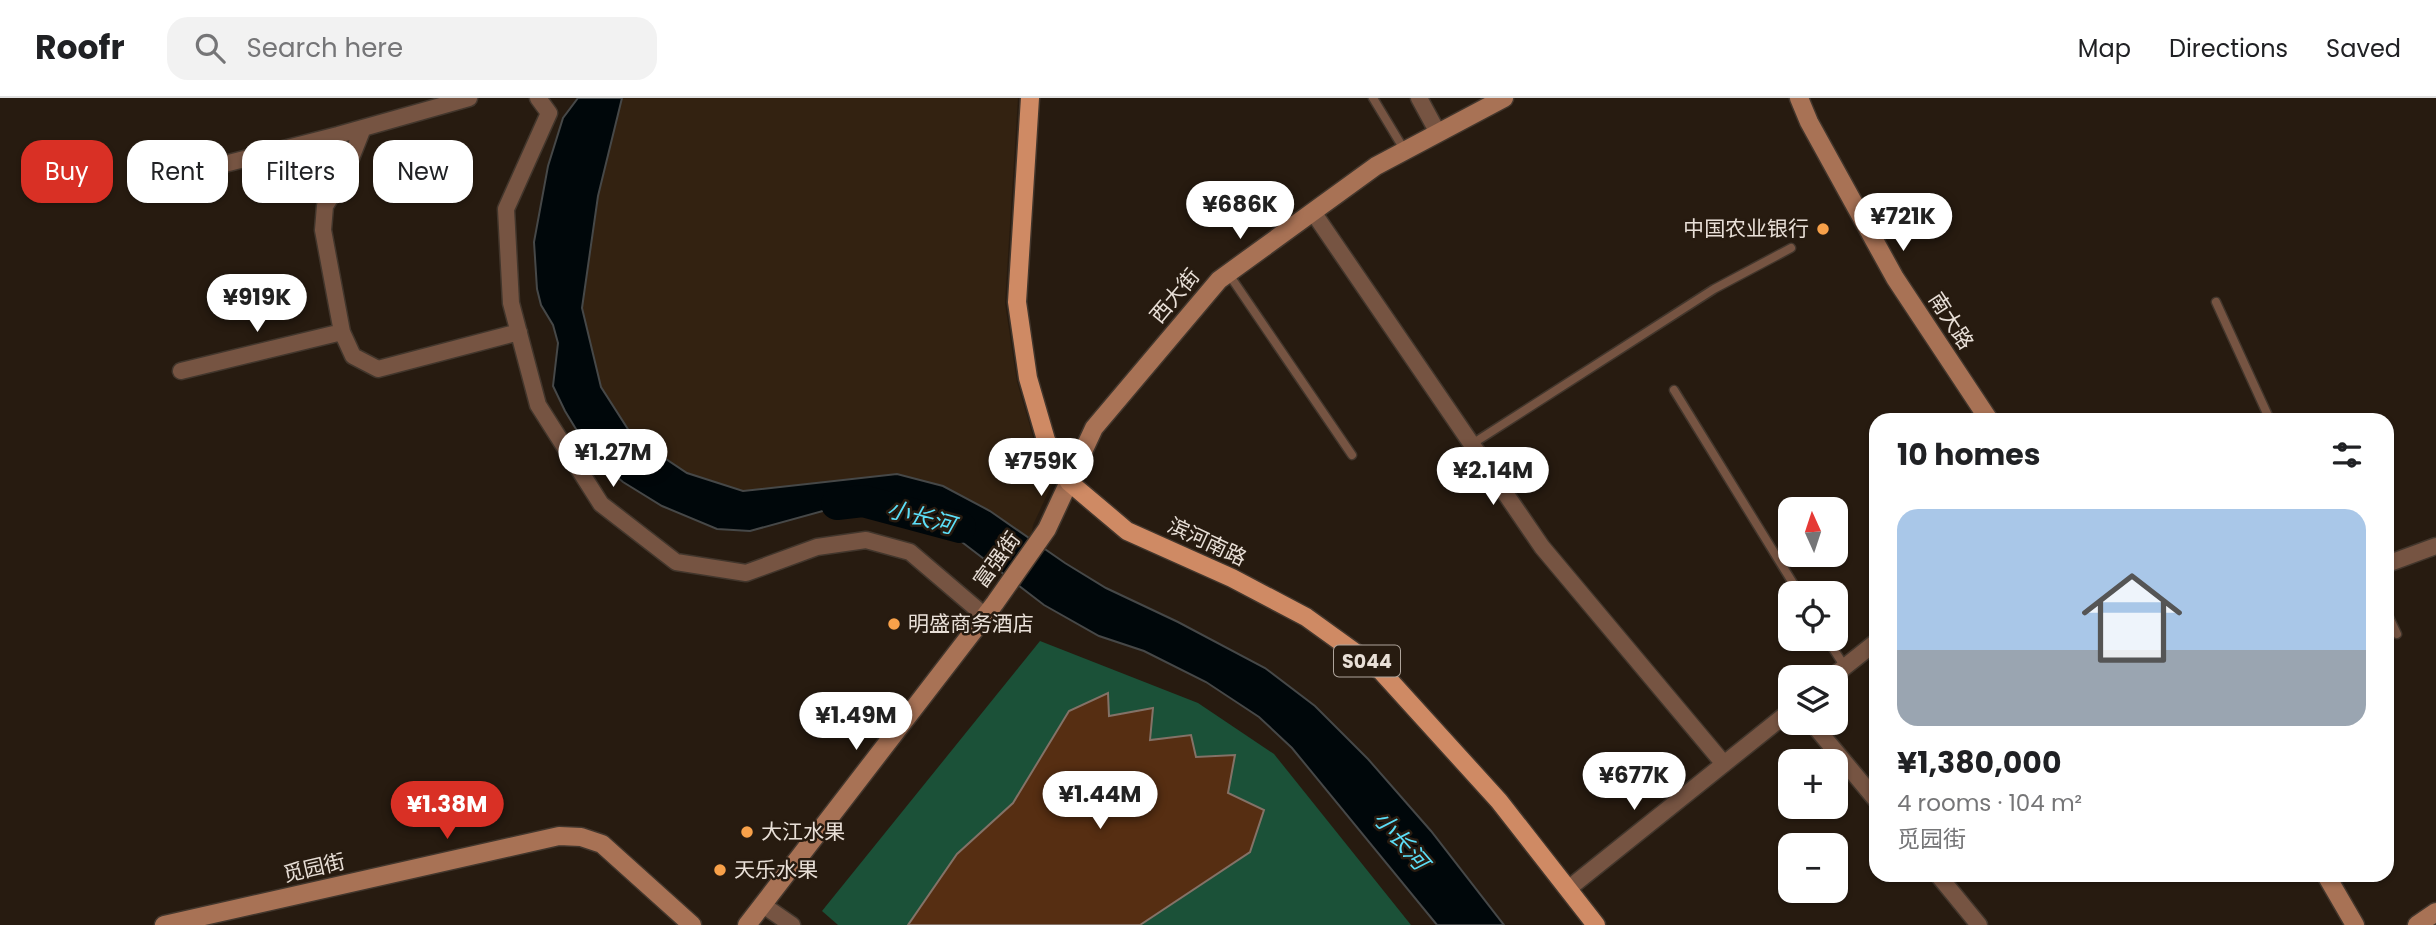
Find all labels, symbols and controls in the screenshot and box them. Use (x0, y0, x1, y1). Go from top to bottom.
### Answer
search box (167, 17, 657, 80)
text: Roofr (35, 24, 125, 71)
icon: search (191, 29, 229, 67)
text: Search here (247, 30, 403, 66)
text: Map (2078, 32, 2131, 65)
text: Directions (2169, 32, 2288, 65)
text: Saved (2326, 32, 2401, 65)
chip: Buy (21, 140, 113, 203)
chip: Rent (127, 140, 228, 203)
chip: Filters (242, 140, 359, 203)
chip: New (373, 140, 473, 203)
pin: ¥686K (1191, 181, 1289, 241)
text: ¥686K (1202, 188, 1278, 220)
pin: ¥721K (1854, 194, 1952, 253)
text: ¥721K (1870, 200, 1936, 232)
place label: 中国农业银行 (1683, 214, 1809, 243)
marker: 中国农业银行 (1815, 221, 1831, 237)
street label: 西大街 (1143, 262, 1206, 329)
pin: ¥919K (208, 274, 306, 334)
text: ¥919K (223, 281, 291, 313)
street label: 南大路 (1922, 286, 1981, 355)
pin: ¥1.27M (556, 430, 670, 489)
text: 10 homes (1897, 433, 2041, 476)
text: ¥1.27M (574, 436, 652, 468)
icon: filters (2328, 436, 2366, 474)
pin: ¥759K (992, 438, 1090, 498)
text: ¥759K (1005, 445, 1077, 477)
pin: ¥2.14M (1436, 448, 1550, 507)
text: ¥2.14M (1453, 454, 1533, 486)
water label: 小长河 (884, 493, 962, 542)
north arrow (1778, 497, 1848, 567)
map controls (1778, 497, 1848, 903)
street label: 滨河南路 (1163, 511, 1251, 572)
street label: 富强街 (966, 526, 1027, 594)
icon: home (2069, 555, 2195, 681)
button: locate (1778, 581, 1848, 651)
place label: 明盛商务酒店 (908, 609, 1034, 638)
marker: 明盛商务酒店 (886, 616, 902, 632)
road number: S044 (1334, 646, 1400, 676)
button: layers (1778, 665, 1848, 735)
pin: ¥1.49M (799, 692, 913, 752)
text: ¥1.49M (815, 699, 897, 731)
text: ¥1,380,000 (1897, 741, 2061, 784)
button: + (1778, 749, 1848, 819)
pin: ¥677K (1585, 752, 1683, 812)
text: ¥677K (1599, 759, 1669, 791)
pin: ¥1.44M (1043, 772, 1157, 831)
text: ¥1.44M (1059, 778, 1141, 810)
pin: ¥1.38M (390, 782, 504, 841)
text: 4 rooms · 104 m² (1897, 787, 2082, 819)
text: ¥1.38M (407, 788, 487, 820)
water label: 小长河 (1366, 803, 1438, 880)
place label: 大江水果 (761, 817, 845, 846)
text: 觅园街 (1897, 823, 1966, 855)
marker: 大江水果 (739, 824, 755, 840)
button: − (1778, 833, 1848, 903)
street label: 觅园街 (280, 846, 348, 889)
place label: 天乐水果 (734, 855, 818, 884)
marker: 天乐水果 (712, 862, 728, 878)

